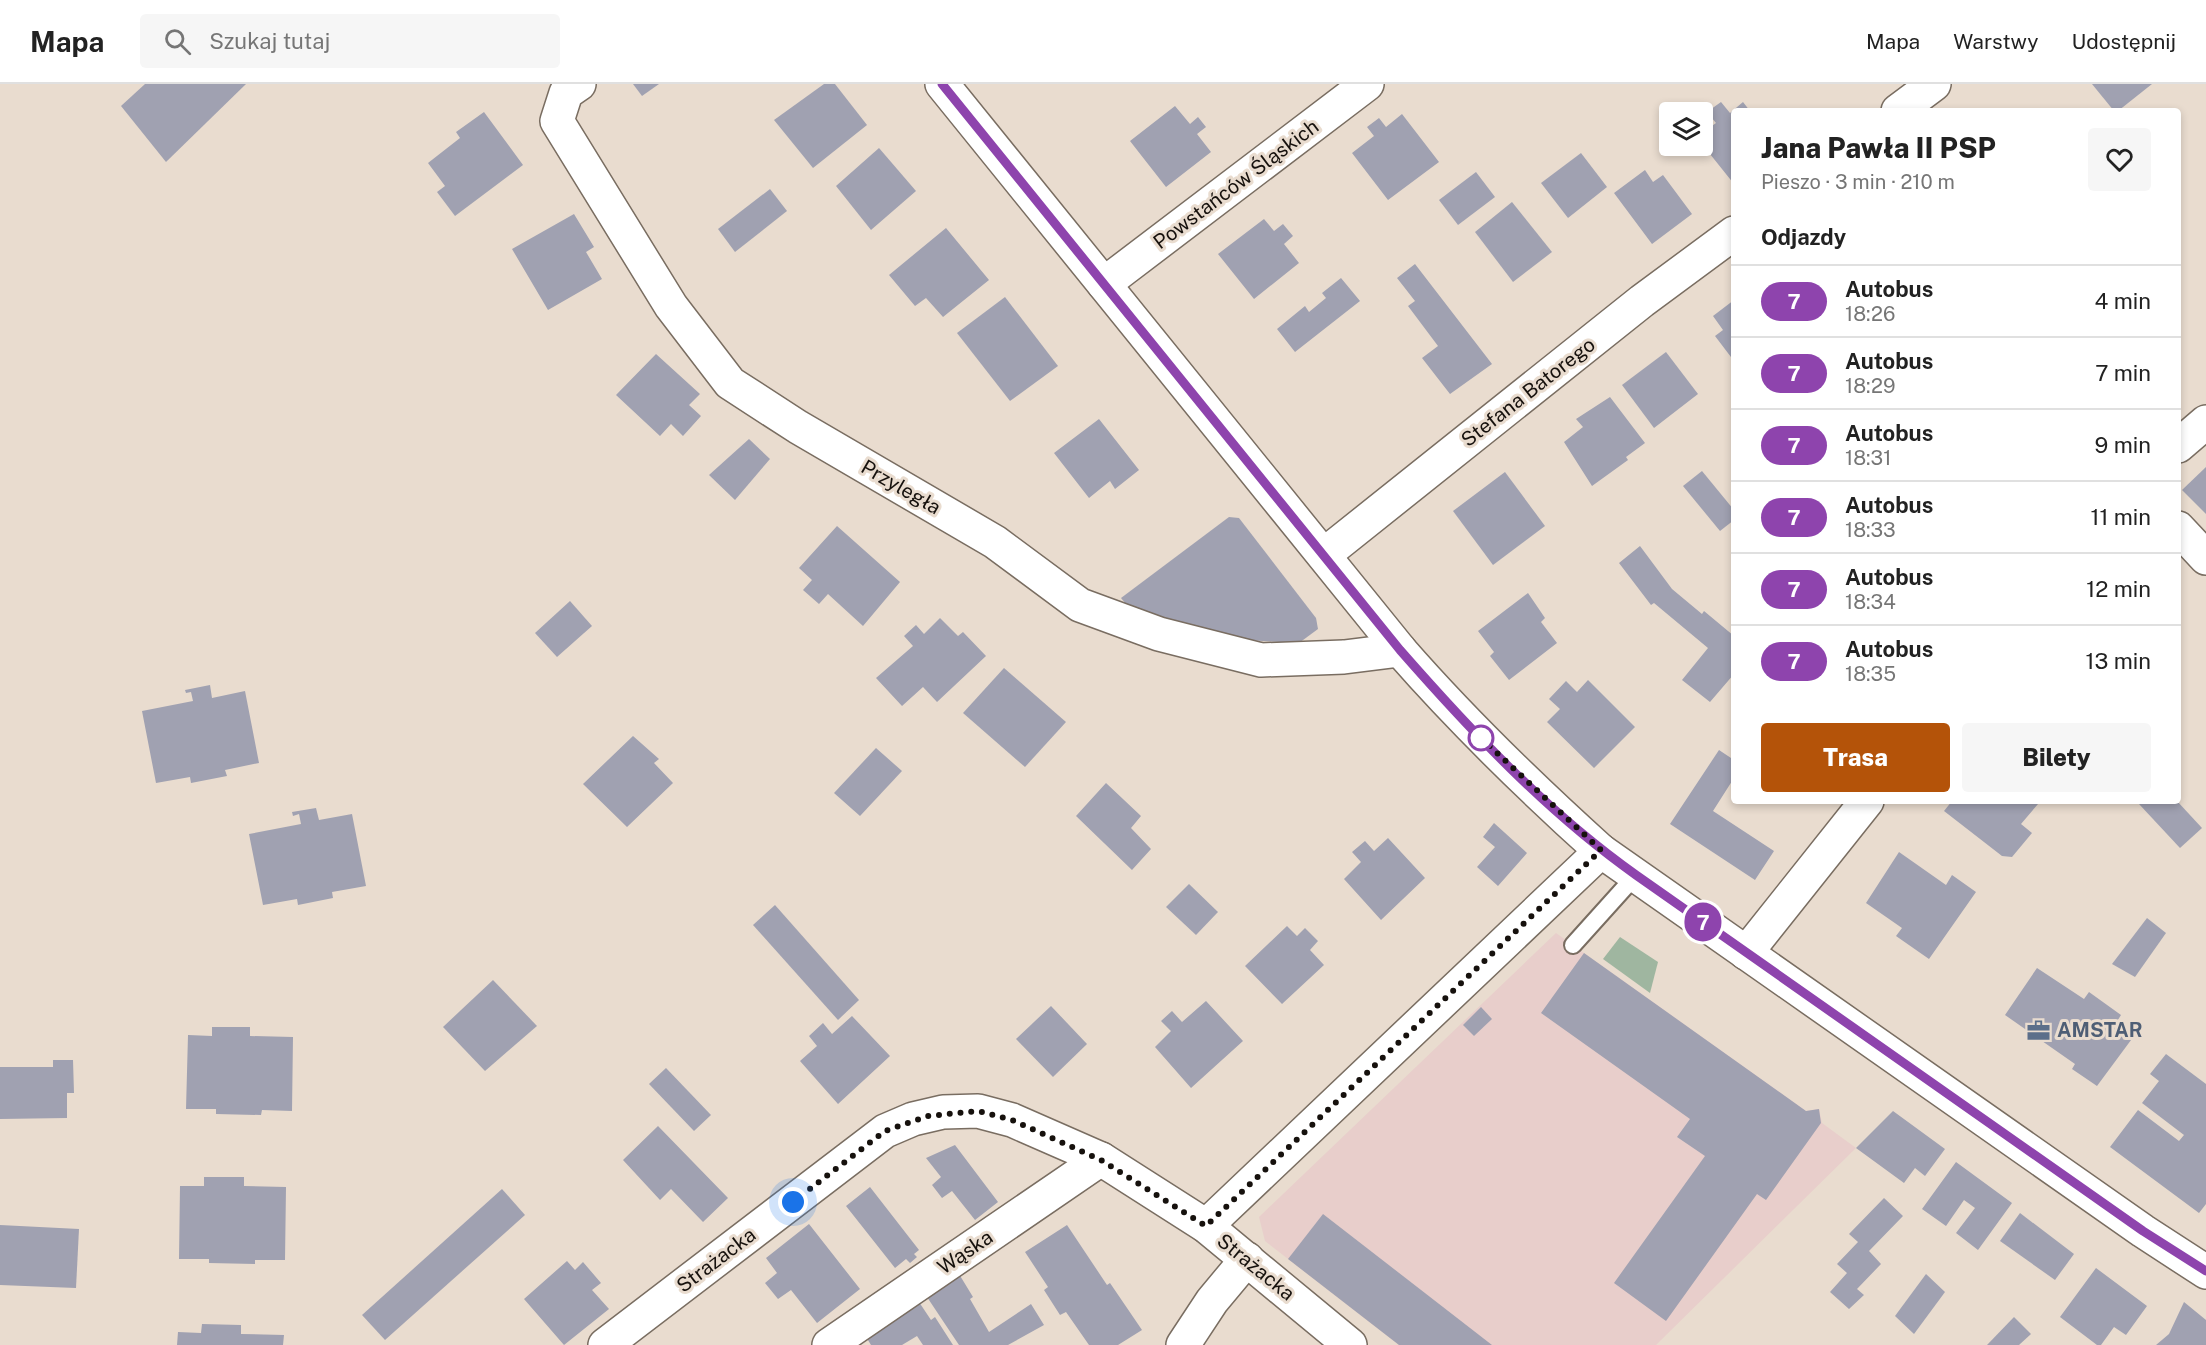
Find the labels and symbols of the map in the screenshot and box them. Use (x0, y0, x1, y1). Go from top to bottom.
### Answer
street label: Powstańców Śląskich (1148, 113, 1323, 254)
street label: Stefana Batorego (1456, 332, 1600, 452)
street label: Przyległa (857, 455, 945, 519)
unlabelled marker (1468, 725, 1494, 751)
line badge: 7 (1684, 902, 1722, 942)
office icon: AMSTAR (2026, 1017, 2052, 1043)
place label: AMSTAR (2057, 1018, 2143, 1042)
your location (778, 1187, 808, 1217)
street label: Strażacka (672, 1222, 760, 1298)
street label: Wąska (933, 1225, 997, 1279)
street label: Strażacka (1212, 1228, 1300, 1306)

